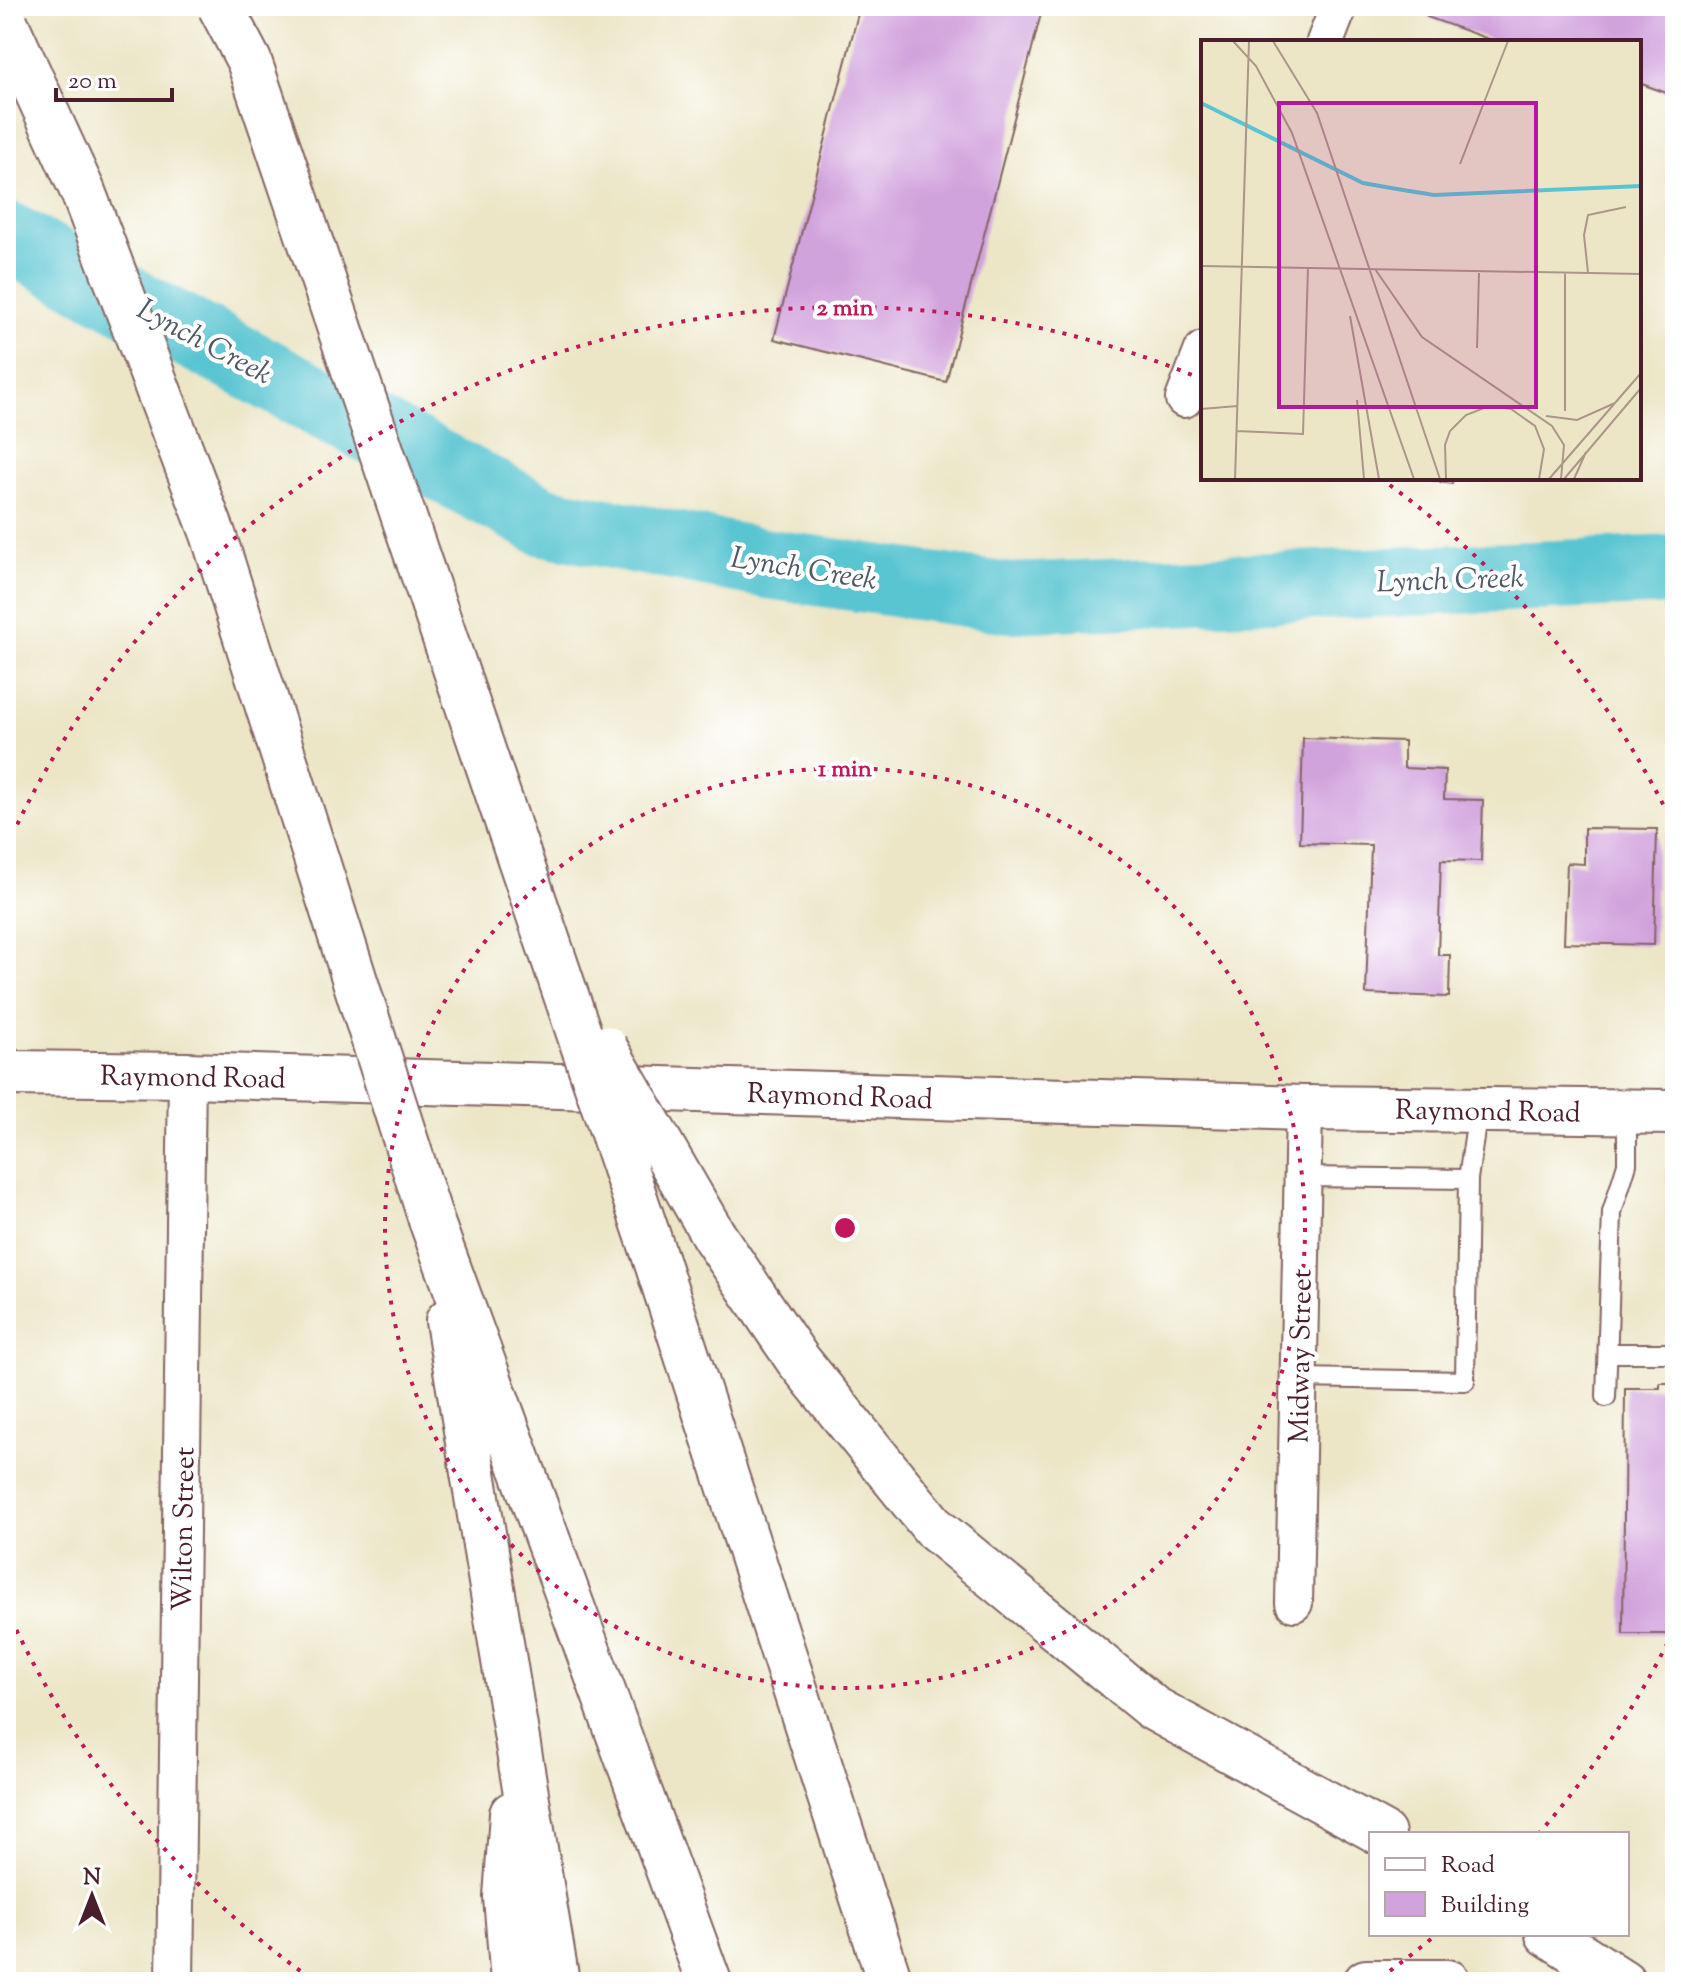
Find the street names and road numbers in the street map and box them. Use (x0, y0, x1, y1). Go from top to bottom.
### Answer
street label: Raymond Road (100, 1057, 286, 1101)
street label: Raymond Road (746, 1075, 934, 1121)
street label: Raymond Road (1395, 1091, 1581, 1135)
street label: Midway Street (1280, 1268, 1324, 1444)
street label: Wilton Street (164, 1446, 206, 1612)

